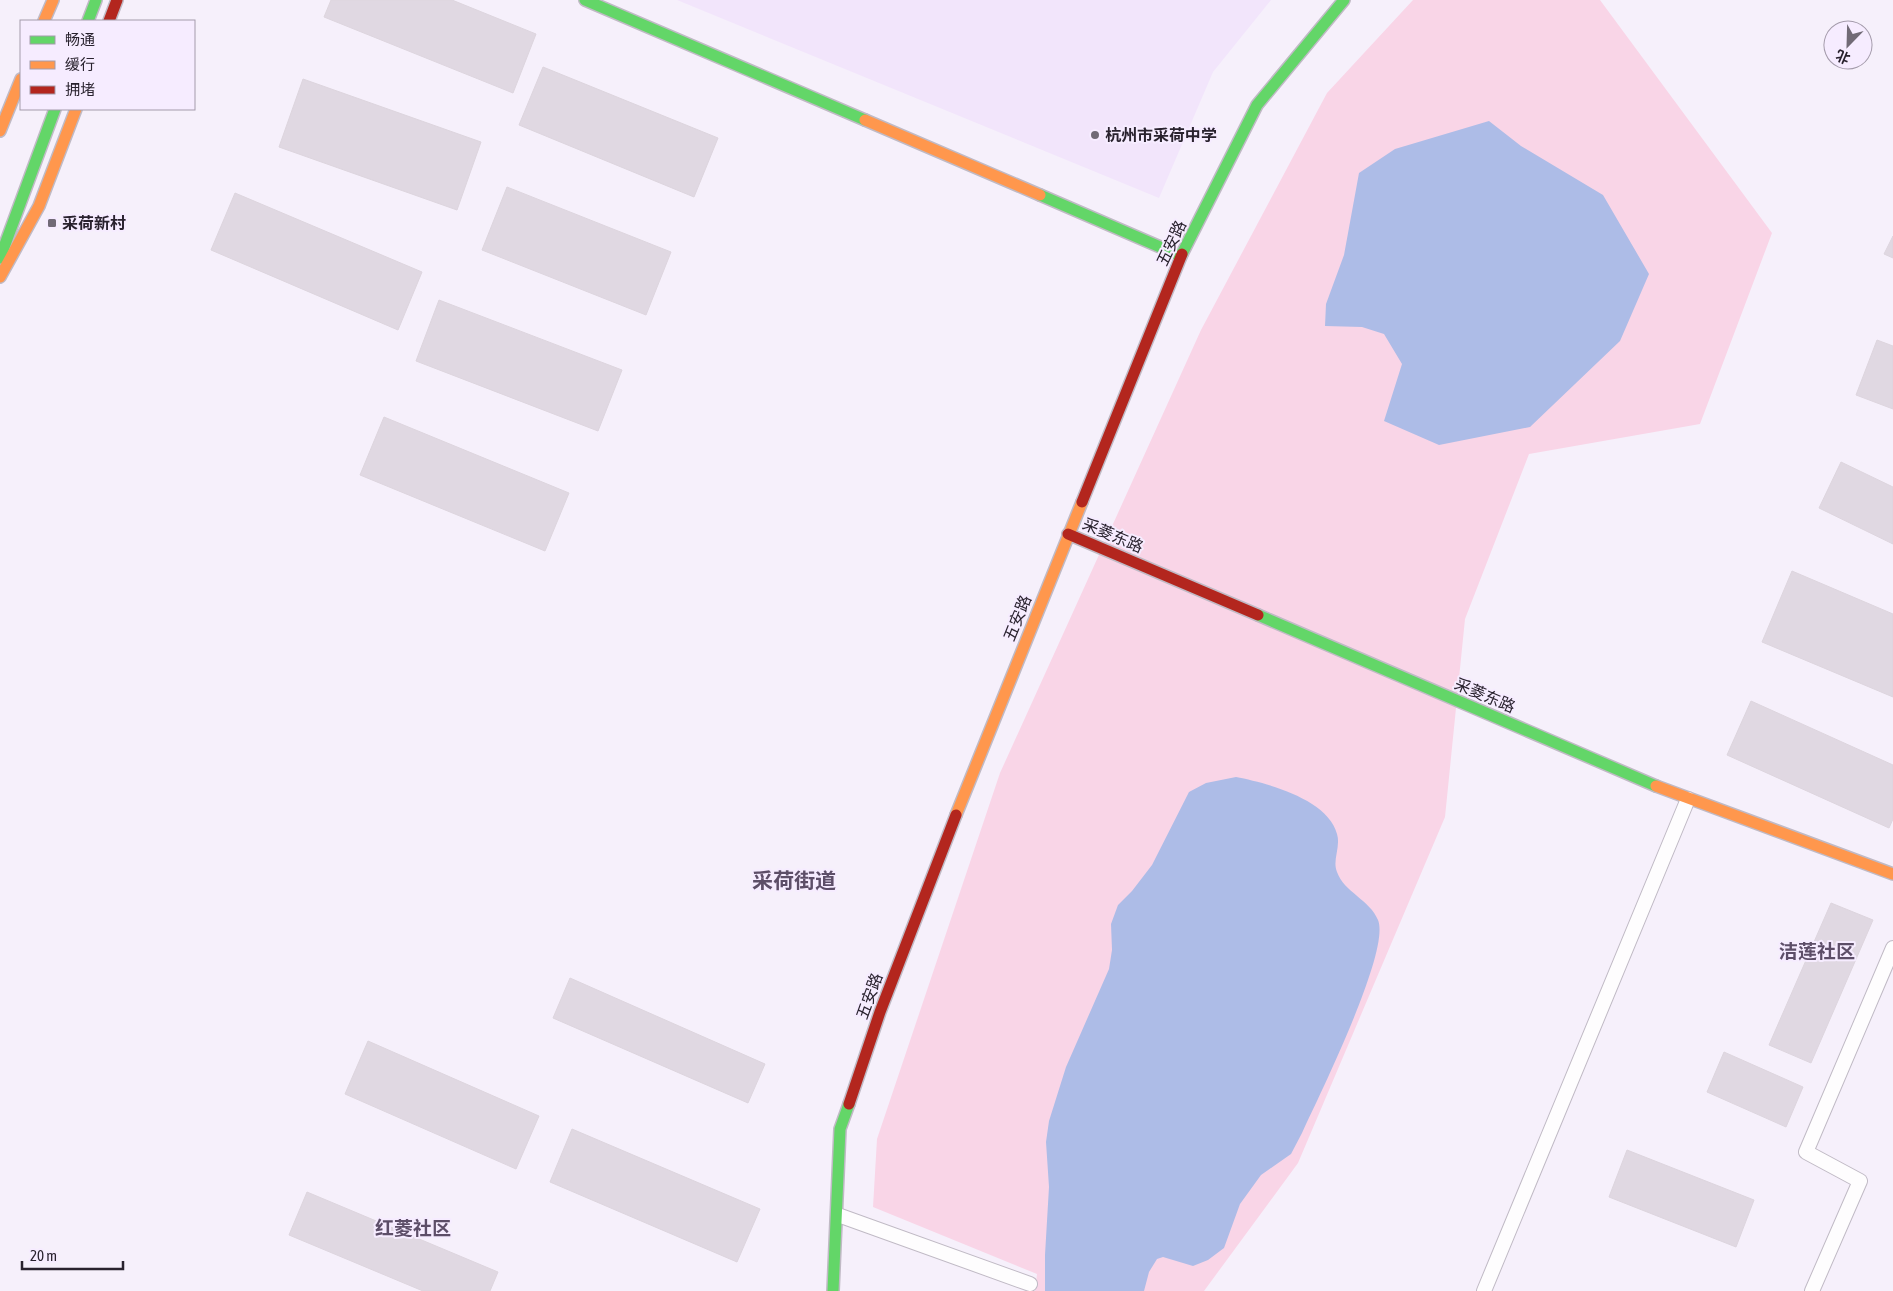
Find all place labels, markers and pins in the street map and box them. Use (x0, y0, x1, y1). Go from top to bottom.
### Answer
place label: 杭州市采荷中学 (1105, 126, 1217, 144)
marker: 杭州市采荷中学 (1089, 129, 1101, 141)
place label: 采荷新村 (62, 214, 126, 232)
marker: 采荷新村 (46, 217, 58, 229)

